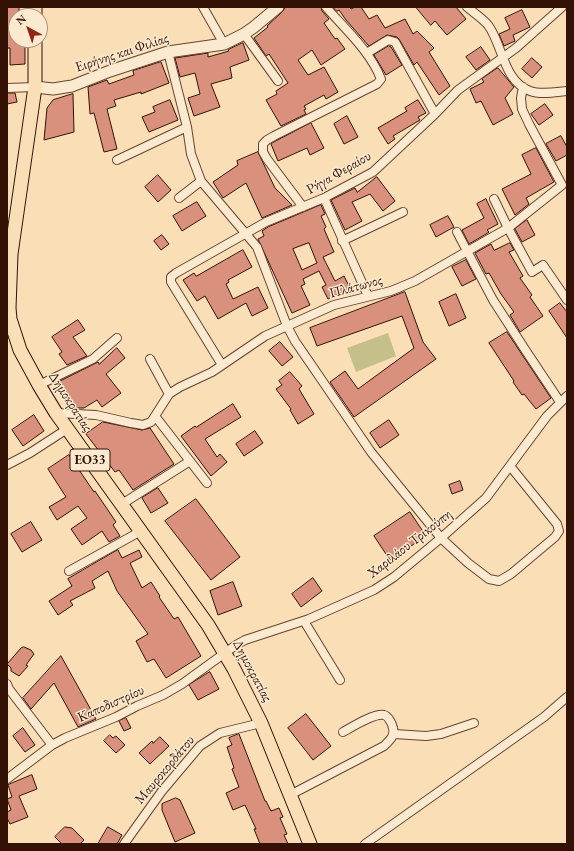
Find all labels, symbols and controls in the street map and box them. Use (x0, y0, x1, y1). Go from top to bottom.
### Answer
north arrow (8, 8, 48, 48)
text: N (13, 11, 29, 28)
street label: Ειρήνης και Φιλίας (73, 30, 171, 76)
street label: Ρήγα Φεραίου (304, 148, 374, 198)
street label: Πλάτωνος (328, 272, 384, 302)
street label: Δημοκρατίας (44, 369, 96, 435)
road number: ΕΟ33 (70, 449, 110, 471)
street label: Χαριλάου Τρικούπη (365, 506, 455, 582)
street label: Δημοκρατίας (229, 637, 275, 705)
street label: Καποδιστρίου (75, 682, 147, 726)
street label: Μαυροκορδάτου (131, 732, 199, 808)

